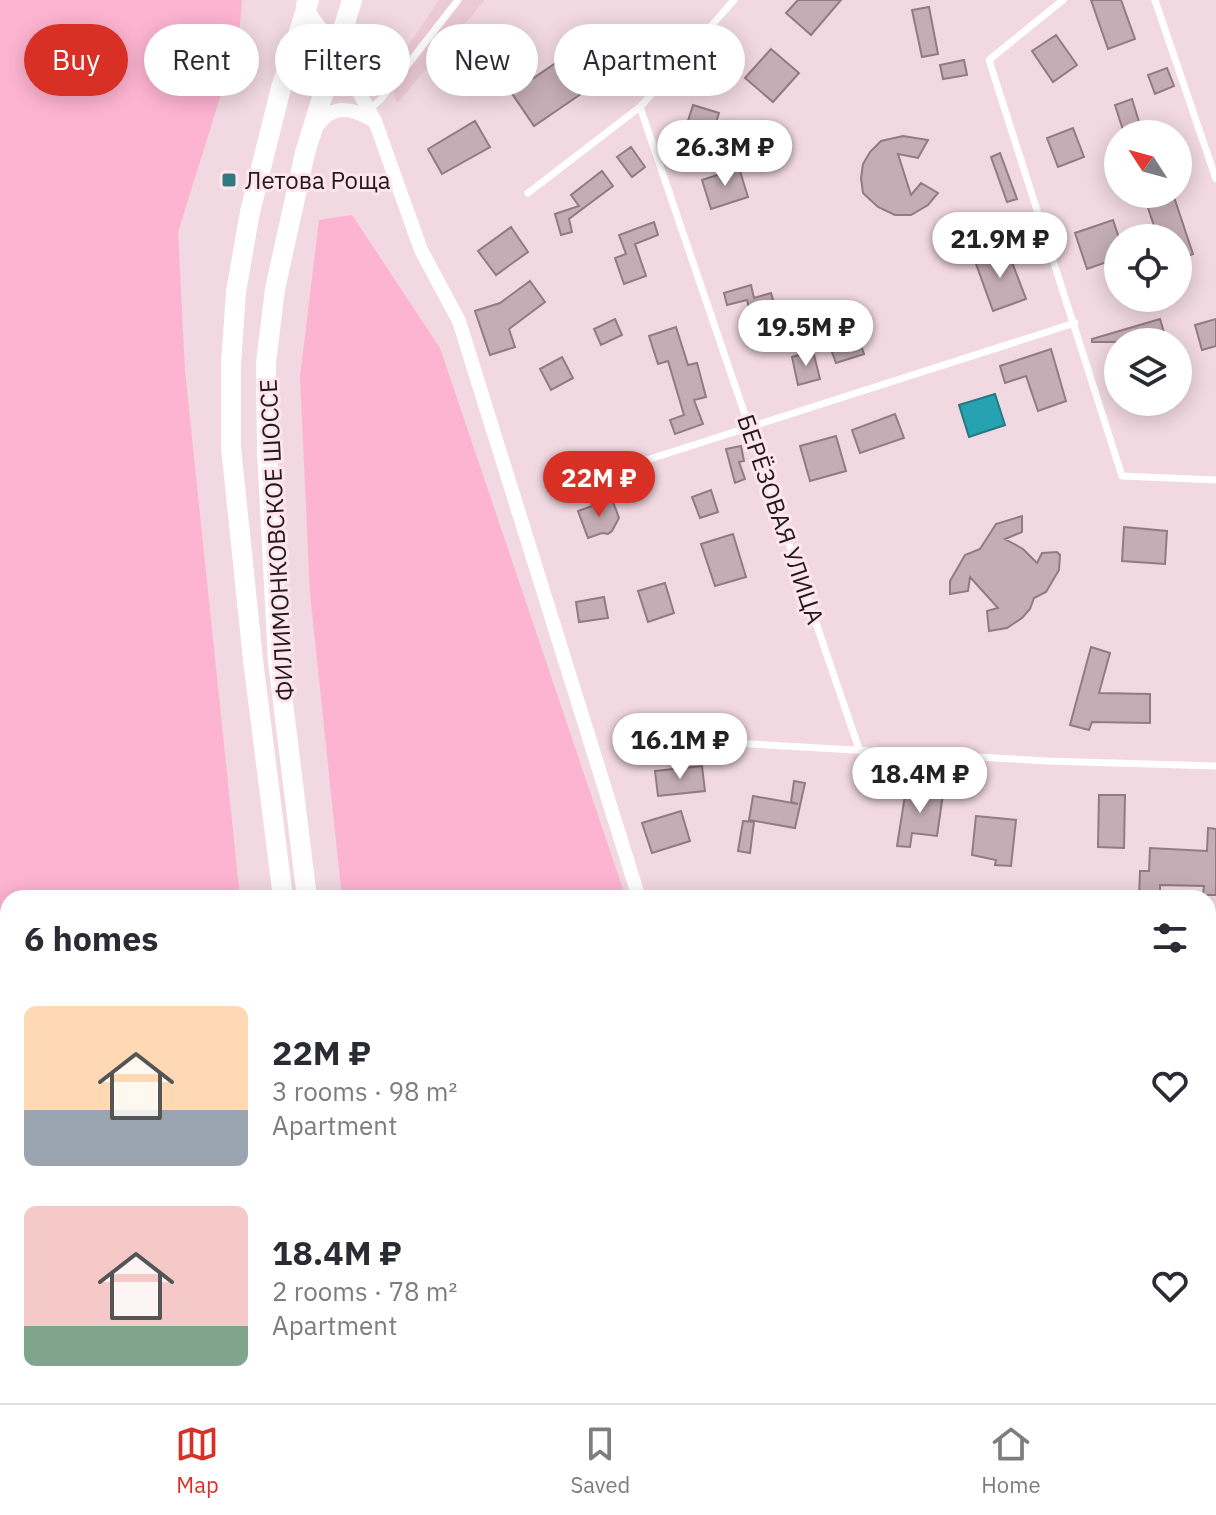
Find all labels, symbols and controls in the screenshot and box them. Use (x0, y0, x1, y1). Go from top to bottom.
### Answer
chip: Buy (24, 24, 128, 96)
chip: Rent (144, 24, 259, 96)
chip: Filters (275, 24, 410, 96)
chip: New (426, 24, 538, 96)
chip: Apartment (554, 24, 745, 96)
pin: 26.3M ₽ (651, 120, 799, 188)
north arrow (1104, 120, 1192, 208)
map controls (1104, 120, 1192, 416)
text: 26.3M ₽ (675, 129, 775, 163)
place label: Летова Роща (245, 164, 391, 196)
marker: Летова Роща (220, 171, 238, 189)
pin: 21.9M ₽ (926, 212, 1074, 280)
text: 21.9M ₽ (950, 221, 1050, 255)
button: locate (1104, 224, 1192, 312)
pin: 19.5M ₽ (732, 300, 880, 368)
text: 19.5M ₽ (756, 309, 856, 343)
button: layers (1104, 328, 1192, 416)
street label: ФИЛИМОНКОВСКОЕ ШОССЕ (252, 378, 300, 702)
street label: БЕРЁЗОВАЯ УЛИЦА (730, 410, 832, 628)
pin: 22M ₽ (543, 451, 655, 519)
text: 22M ₽ (561, 460, 637, 494)
pin: 16.1M ₽ (606, 713, 754, 781)
text: 16.1M ₽ (630, 722, 730, 756)
pin: 18.4M ₽ (846, 747, 994, 815)
text: 18.4M ₽ (870, 756, 970, 790)
text: 6 homes (24, 916, 159, 960)
icon: filters (1148, 916, 1192, 960)
text: 22M ₽ (272, 1030, 371, 1074)
icon: home (88, 1038, 184, 1134)
icon: heart (1148, 1064, 1192, 1108)
text: 3 rooms · 98 m² (272, 1074, 457, 1108)
text: Apartment (272, 1108, 397, 1142)
text: 18.4M ₽ (272, 1230, 402, 1274)
icon: home (88, 1238, 184, 1334)
icon: heart (1148, 1264, 1192, 1308)
text: 2 rooms · 78 m² (272, 1274, 457, 1308)
text: Apartment (272, 1308, 397, 1342)
tab: Map (175, 1422, 219, 1499)
tab: Saved (570, 1422, 630, 1499)
tab: Home (981, 1422, 1040, 1499)

